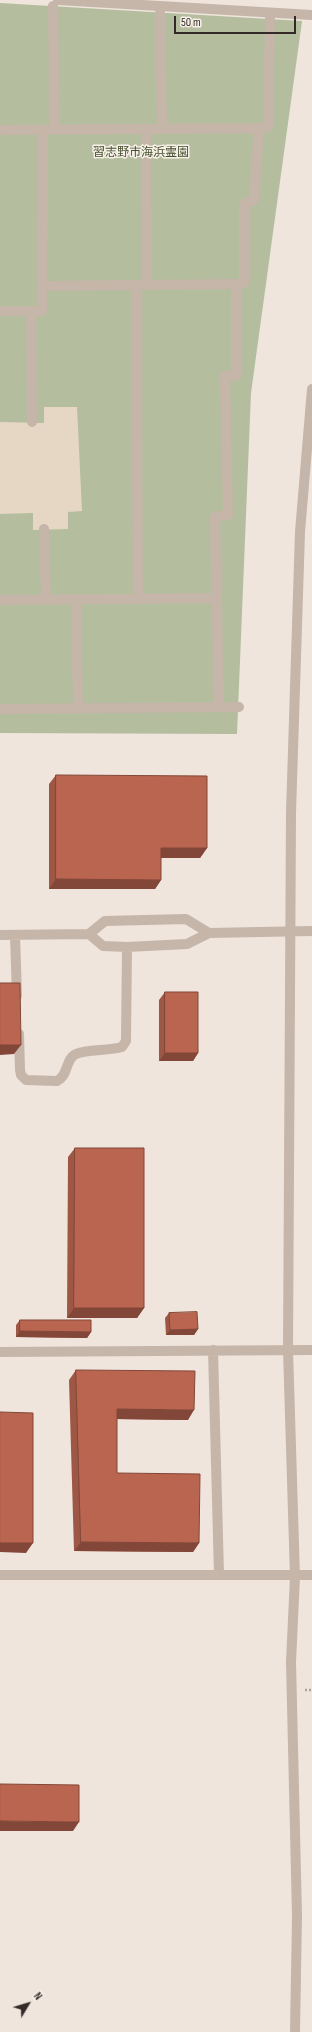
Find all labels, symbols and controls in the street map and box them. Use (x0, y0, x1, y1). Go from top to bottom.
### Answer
scale bar (176, 8, 298, 34)
text: 50 m (181, 15, 201, 30)
park label: 習志野市海浜霊園 (93, 146, 189, 160)
north arrow (8, 1984, 48, 2024)
text: N (31, 1990, 45, 2003)

